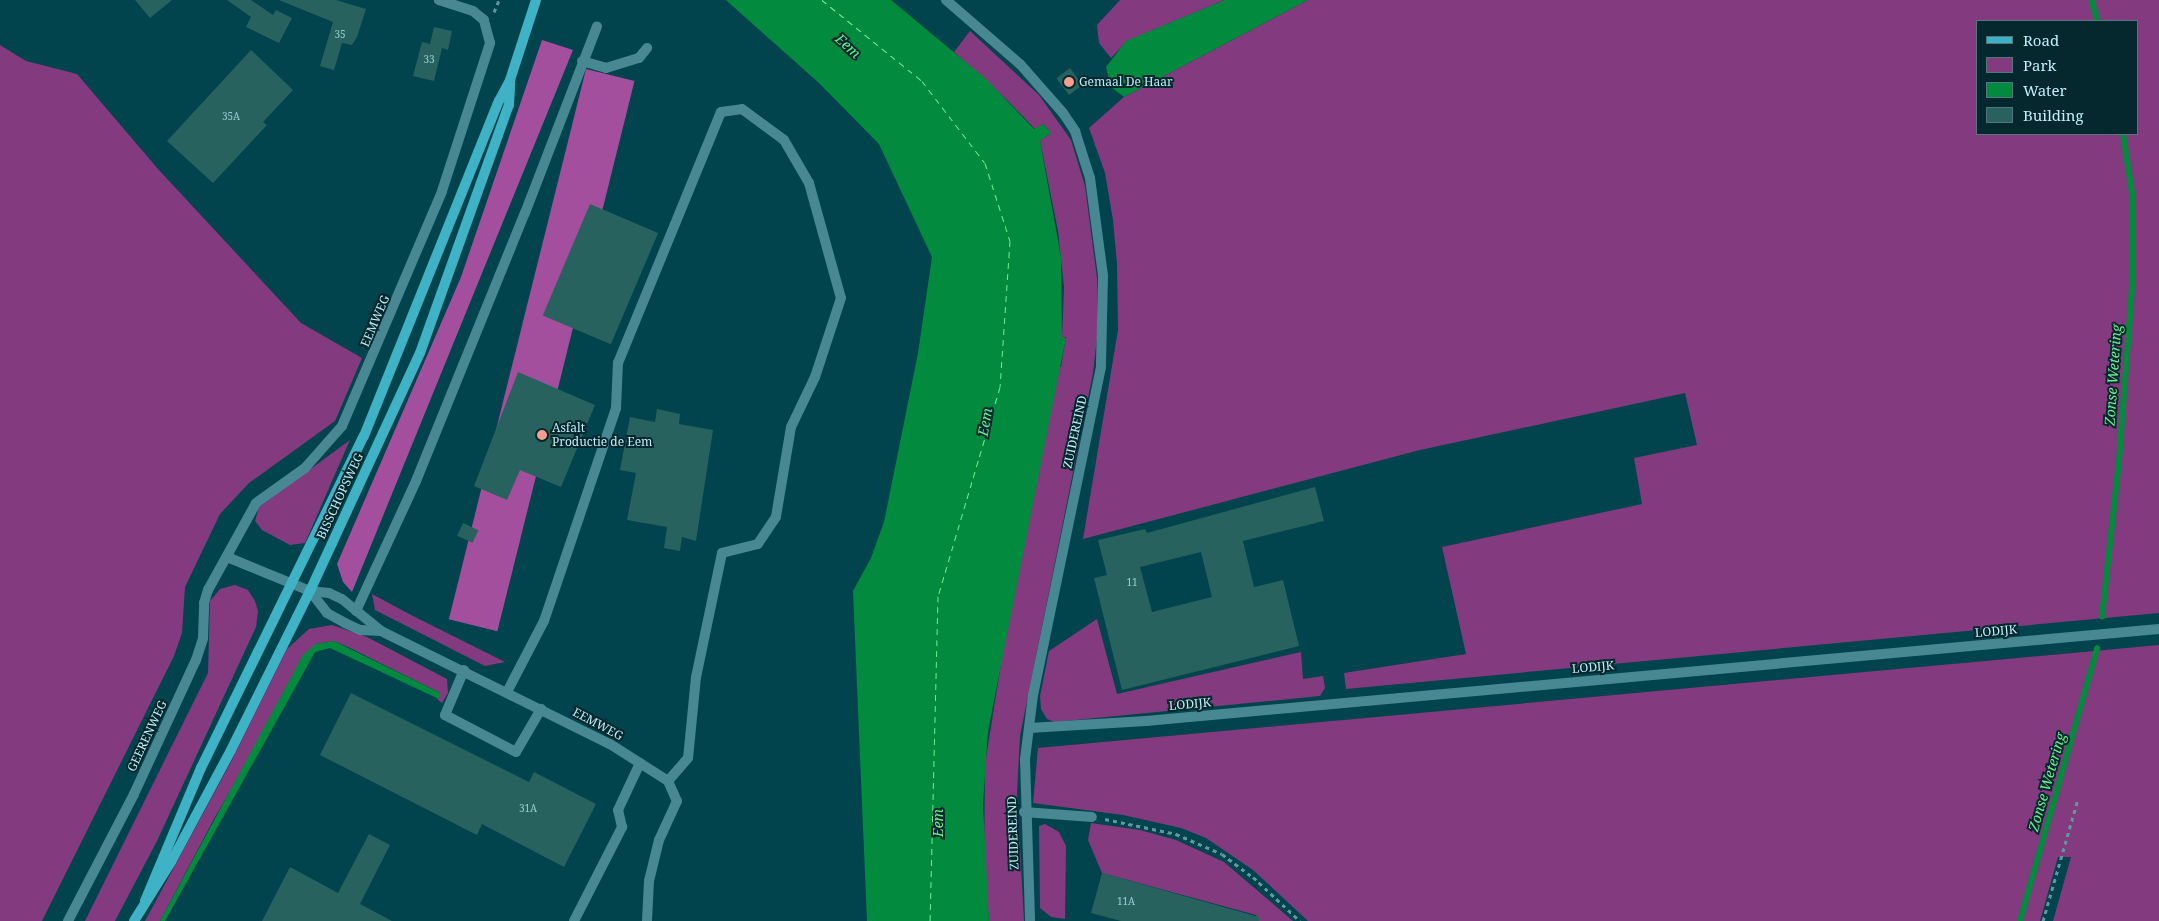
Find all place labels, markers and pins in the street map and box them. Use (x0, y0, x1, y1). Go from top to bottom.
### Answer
place label: Gemaal De Haar (1079, 75, 1173, 89)
marker: Gemaal De Haar (1063, 76, 1075, 88)
place label: Asfalt Productie de Eem (552, 421, 652, 449)
marker: Asfalt Productie de Eem (536, 429, 548, 441)

